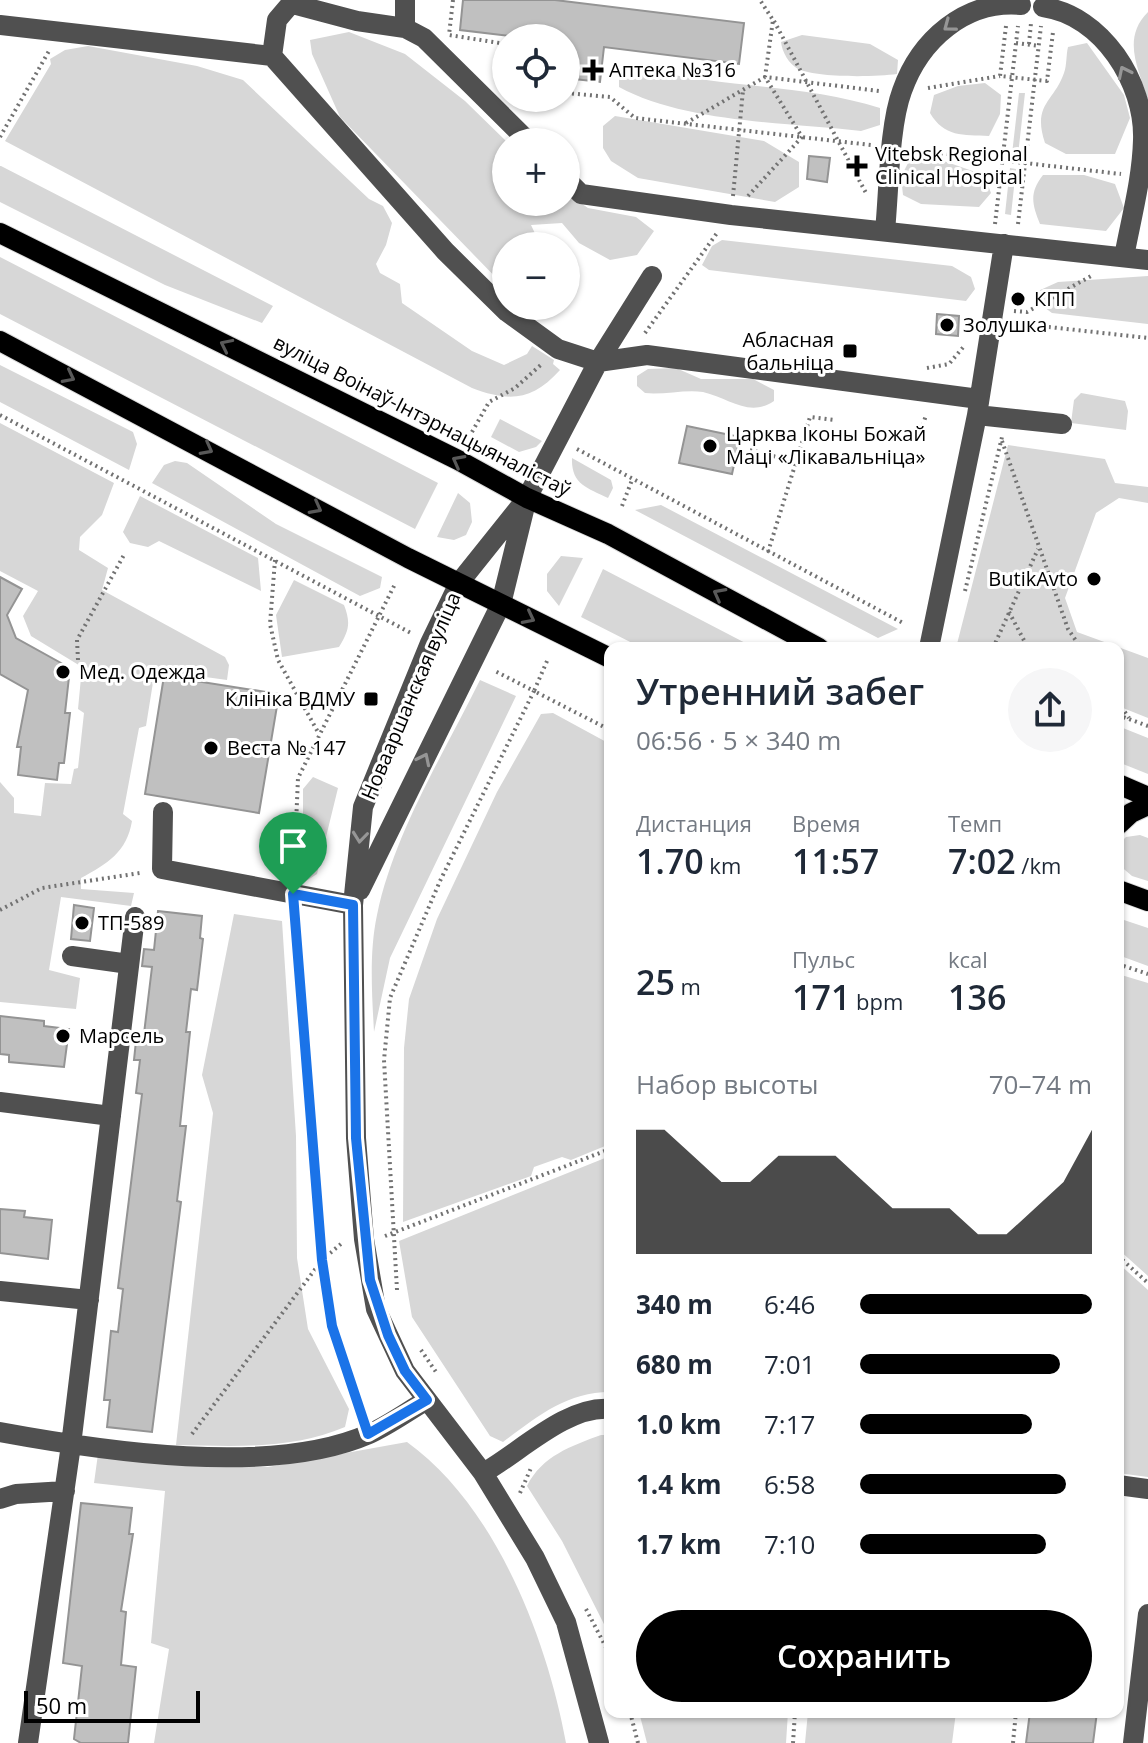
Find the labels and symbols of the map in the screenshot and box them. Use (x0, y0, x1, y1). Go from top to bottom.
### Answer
one-way arrow (943, 17, 958, 31)
place label: Аптека №316 (609, 56, 736, 83)
marker: Аптека №316 (584, 61, 602, 79)
one-way arrow (1119, 66, 1134, 81)
place label: Vitebsk Regional Clinical Hospital (875, 140, 1028, 190)
marker: Vitebsk Regional Clinical Hospital (846, 155, 868, 177)
place label: КПП (1034, 285, 1075, 312)
marker: КПП (1009, 290, 1027, 308)
place label: Золушка (963, 311, 1047, 338)
marker: Золушка (938, 316, 956, 334)
place label: Абласная бальніца (742, 326, 834, 376)
street label: вуліца Воінаў-Інтэрнацыяналістаў (269, 329, 576, 503)
one-way arrow (219, 339, 234, 355)
marker: Абласная бальніца (841, 342, 859, 360)
one-way arrow (61, 368, 76, 383)
place label: Царква Іконы Божай Маці «Лікавальніца» (726, 420, 926, 470)
marker: Царква Іконы Божай Маці «Лікавальніца» (701, 437, 719, 455)
one-way arrow (199, 440, 213, 455)
one-way arrow (452, 455, 467, 470)
one-way arrow (308, 499, 322, 514)
place label: ButikAvto (988, 565, 1078, 592)
marker: ButikAvto (1085, 570, 1103, 588)
street label: Новааршанская вуліца (355, 588, 467, 804)
one-way arrow (712, 589, 727, 604)
one-way arrow (520, 608, 535, 623)
place label: Мед. Одежда (79, 658, 206, 685)
marker: Мед. Одежда (54, 663, 72, 681)
place label: Клініка ВДМУ (225, 685, 356, 712)
marker: Клініка ВДМУ (362, 690, 380, 708)
place label: Веста № 147 (227, 734, 346, 761)
marker: Веста № 147 (202, 739, 220, 757)
one-way arrow (415, 753, 430, 768)
pin (259, 812, 327, 894)
one-way arrow (351, 831, 368, 844)
place label: ТП-589 (98, 909, 164, 936)
marker: ТП-589 (73, 914, 91, 932)
place label: Марсель (79, 1022, 164, 1049)
marker: Марсель (54, 1027, 72, 1045)
scale bar (24, 1687, 200, 1723)

